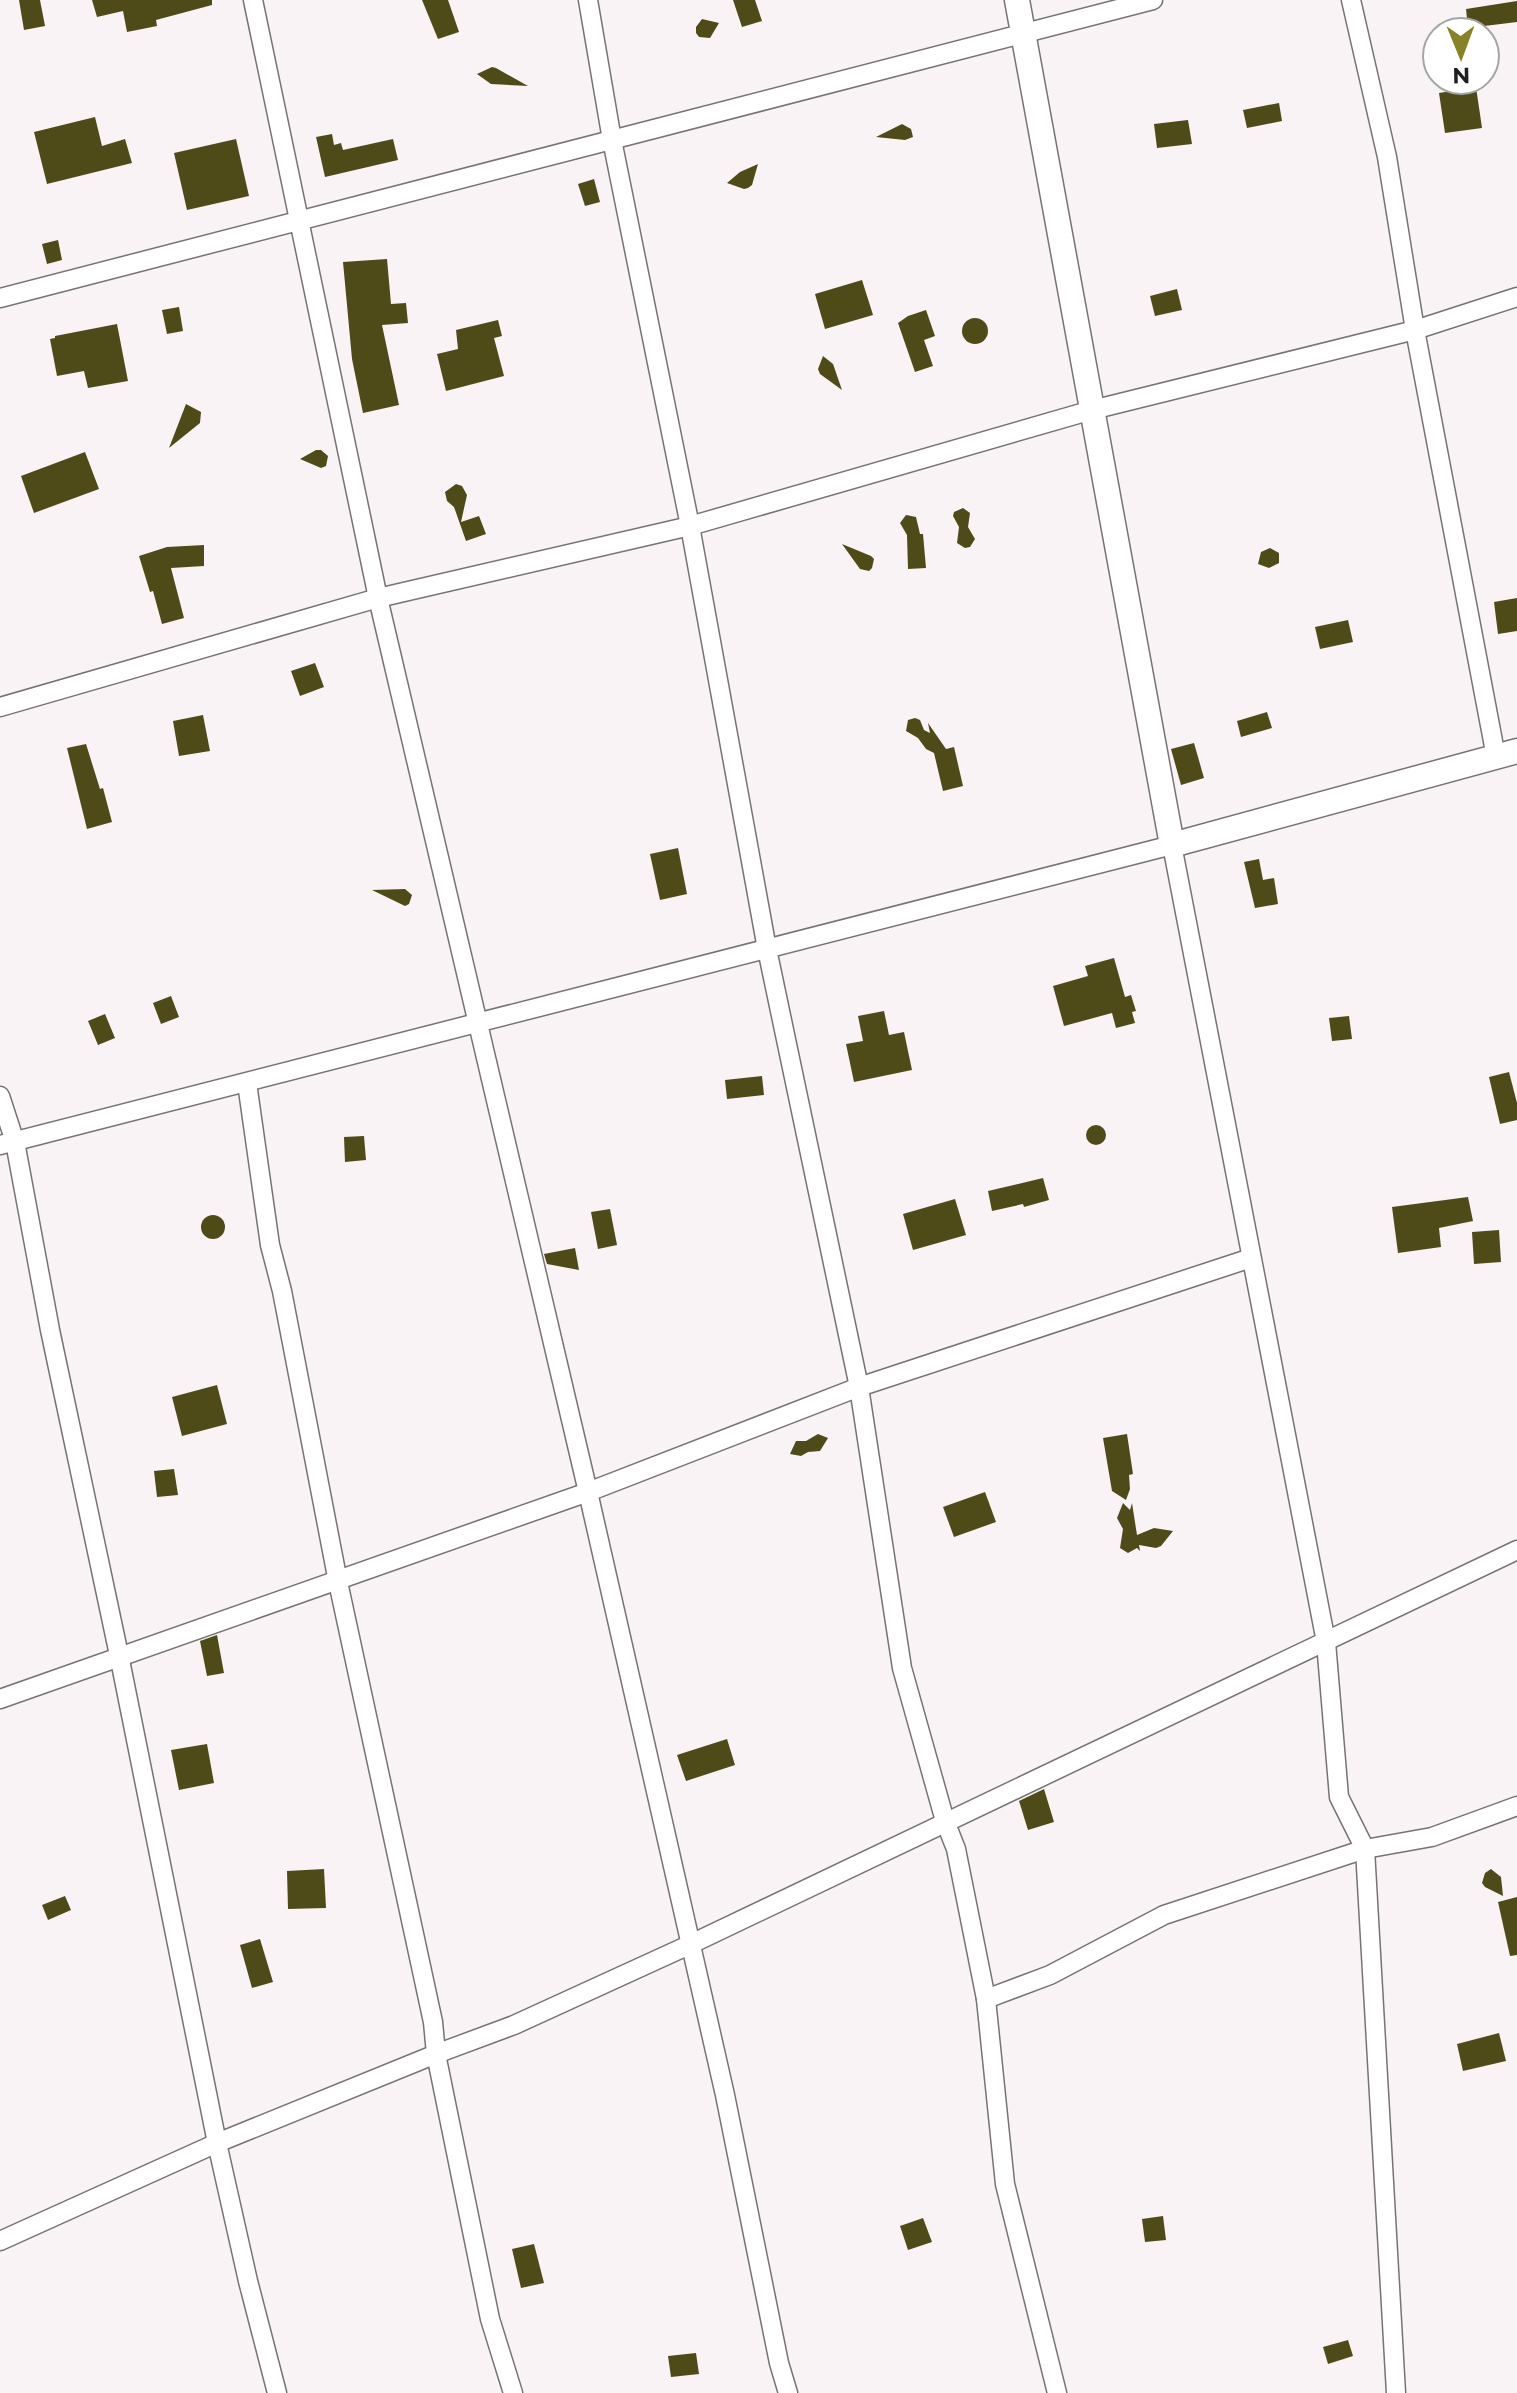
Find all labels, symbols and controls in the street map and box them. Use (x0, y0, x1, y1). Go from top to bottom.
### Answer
north arrow (1421, 16, 1501, 96)
text: N (1452, 62, 1470, 89)

